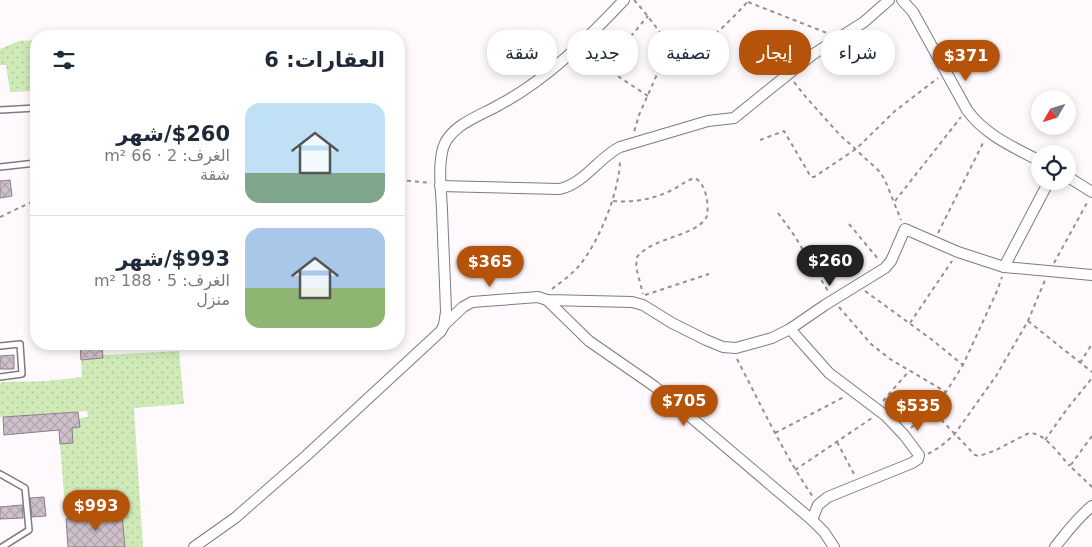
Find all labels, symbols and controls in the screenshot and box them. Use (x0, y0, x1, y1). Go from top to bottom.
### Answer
chip: شقة (487, 30, 557, 75)
chip: جديد (567, 30, 638, 75)
chip: تصفية (648, 30, 729, 75)
chip: إيجار (739, 30, 811, 75)
chip: شراء (821, 30, 895, 75)
pin: $371 (936, 39, 996, 82)
icon: filters (50, 46, 78, 74)
text: $371 (944, 46, 988, 65)
text: العقارات: 6 (264, 48, 385, 72)
north arrow (1031, 90, 1076, 135)
map controls (1031, 90, 1076, 190)
text: $260/شهر (116, 122, 230, 146)
icon: home (285, 123, 345, 183)
button: locate (1031, 145, 1076, 190)
text: الغرف: 2 · 66 m² (104, 146, 230, 165)
text: شقة (200, 165, 230, 184)
pin: $260 (800, 244, 860, 287)
pin: $365 (460, 246, 520, 288)
text: $993/شهر (116, 247, 230, 271)
icon: home (285, 248, 345, 308)
text: $260 (808, 251, 852, 270)
text: $365 (468, 252, 512, 271)
text: الغرف: 5 · 188 m² (94, 271, 230, 290)
text: منزل (196, 290, 230, 309)
pin: $705 (654, 384, 714, 427)
pin: $535 (888, 390, 948, 432)
text: $705 (662, 391, 706, 410)
text: $535 (896, 396, 940, 415)
pin: $993 (66, 490, 126, 532)
text: $993 (74, 496, 118, 515)

